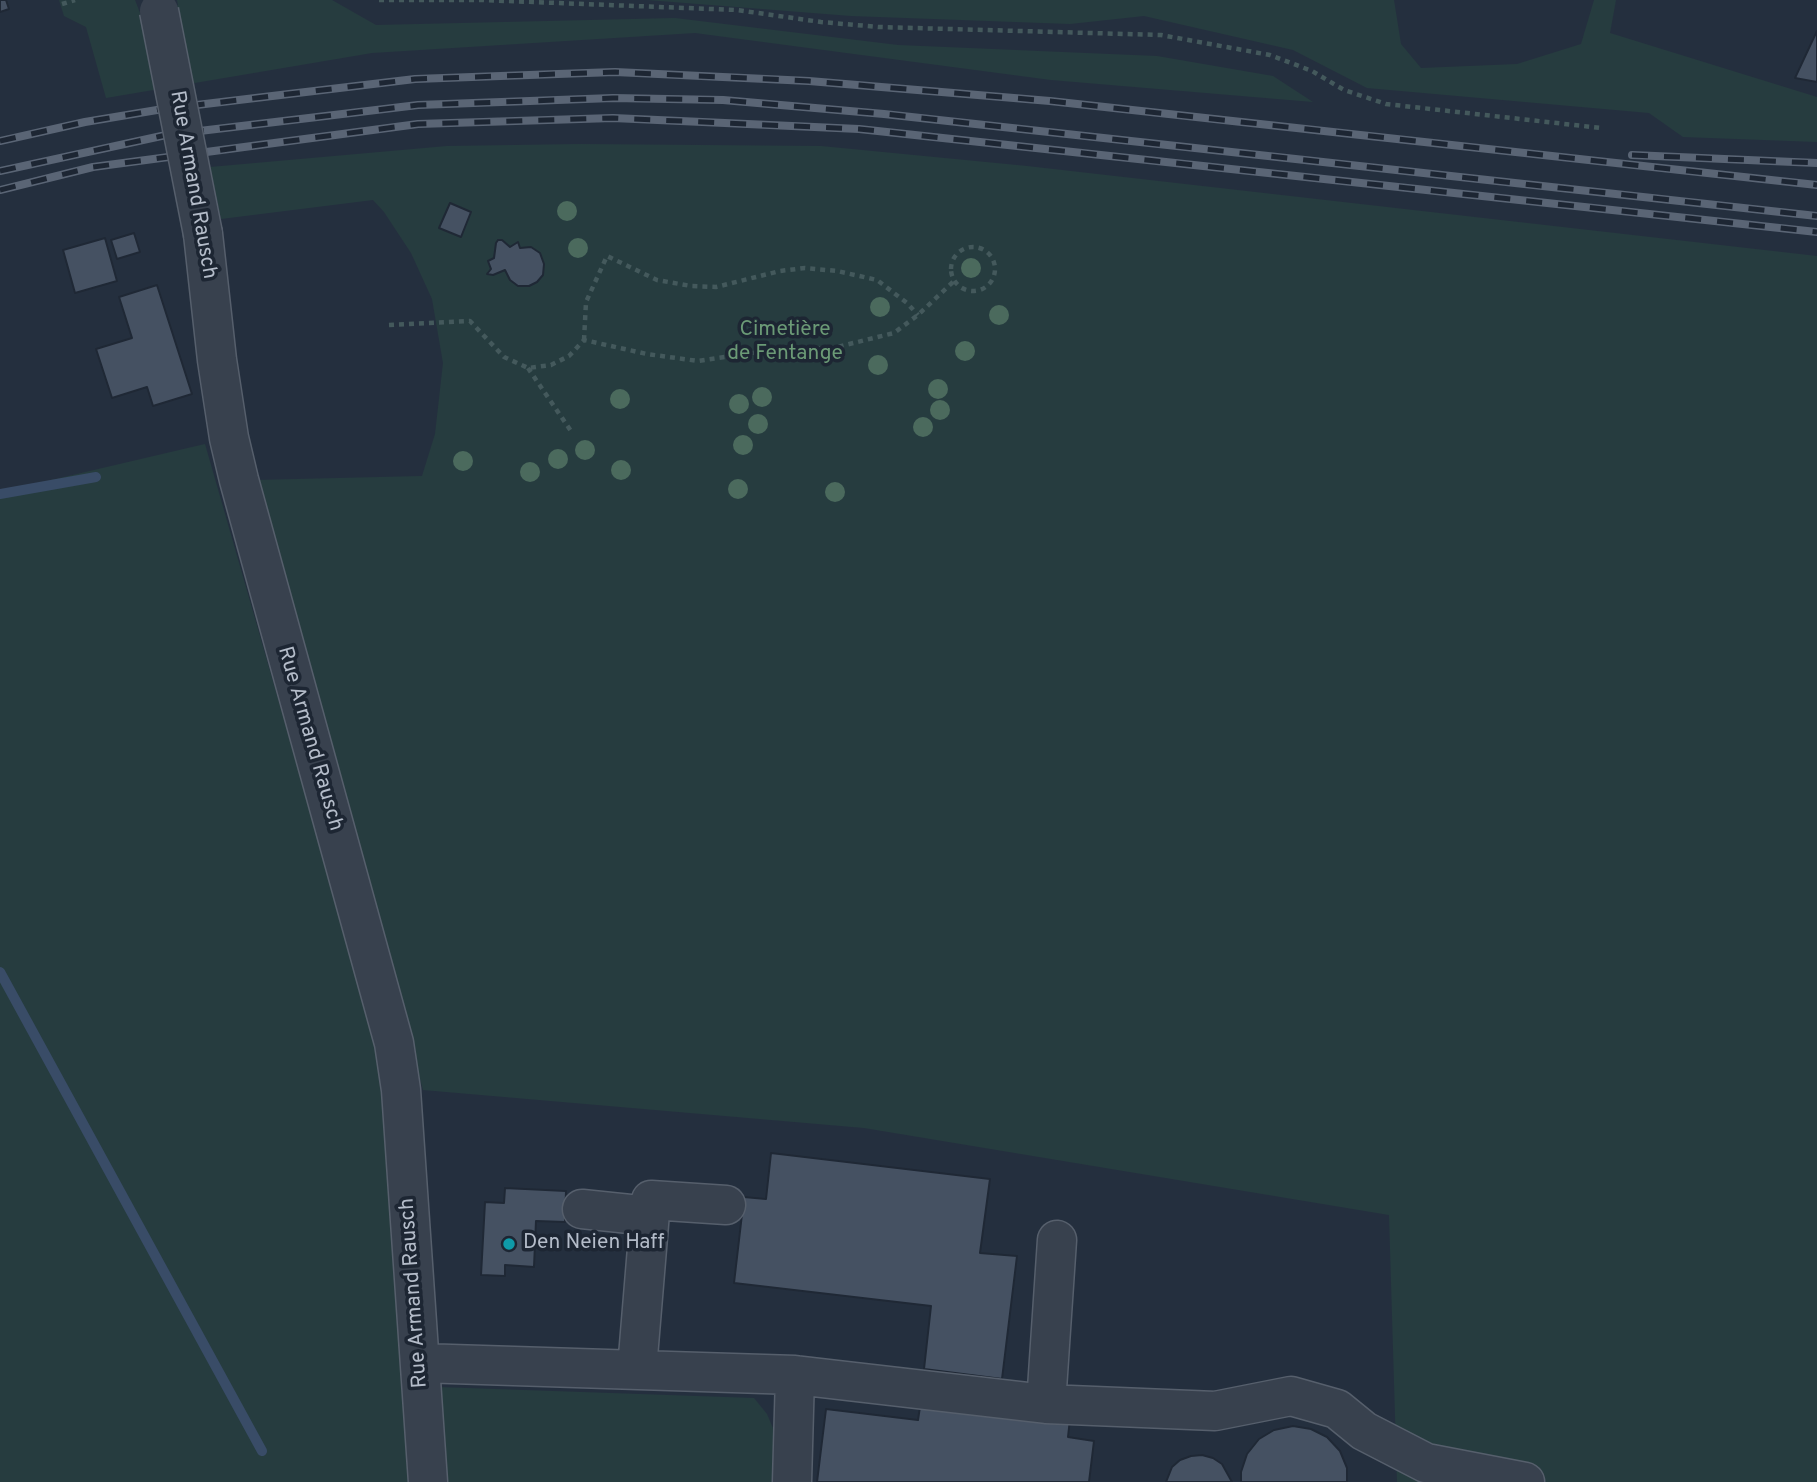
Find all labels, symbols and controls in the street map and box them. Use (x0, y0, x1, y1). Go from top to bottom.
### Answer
street label: Rue Armand Rausch (163, 89, 221, 281)
park label: Cimetière de Fentange (727, 318, 843, 368)
street label: Rue Armand Rausch (271, 644, 347, 834)
street label: Rue Armand Rausch (396, 1197, 434, 1389)
place label: Den Neien Haff (523, 1231, 664, 1257)
marker: Den Neien Haff (501, 1236, 517, 1252)

